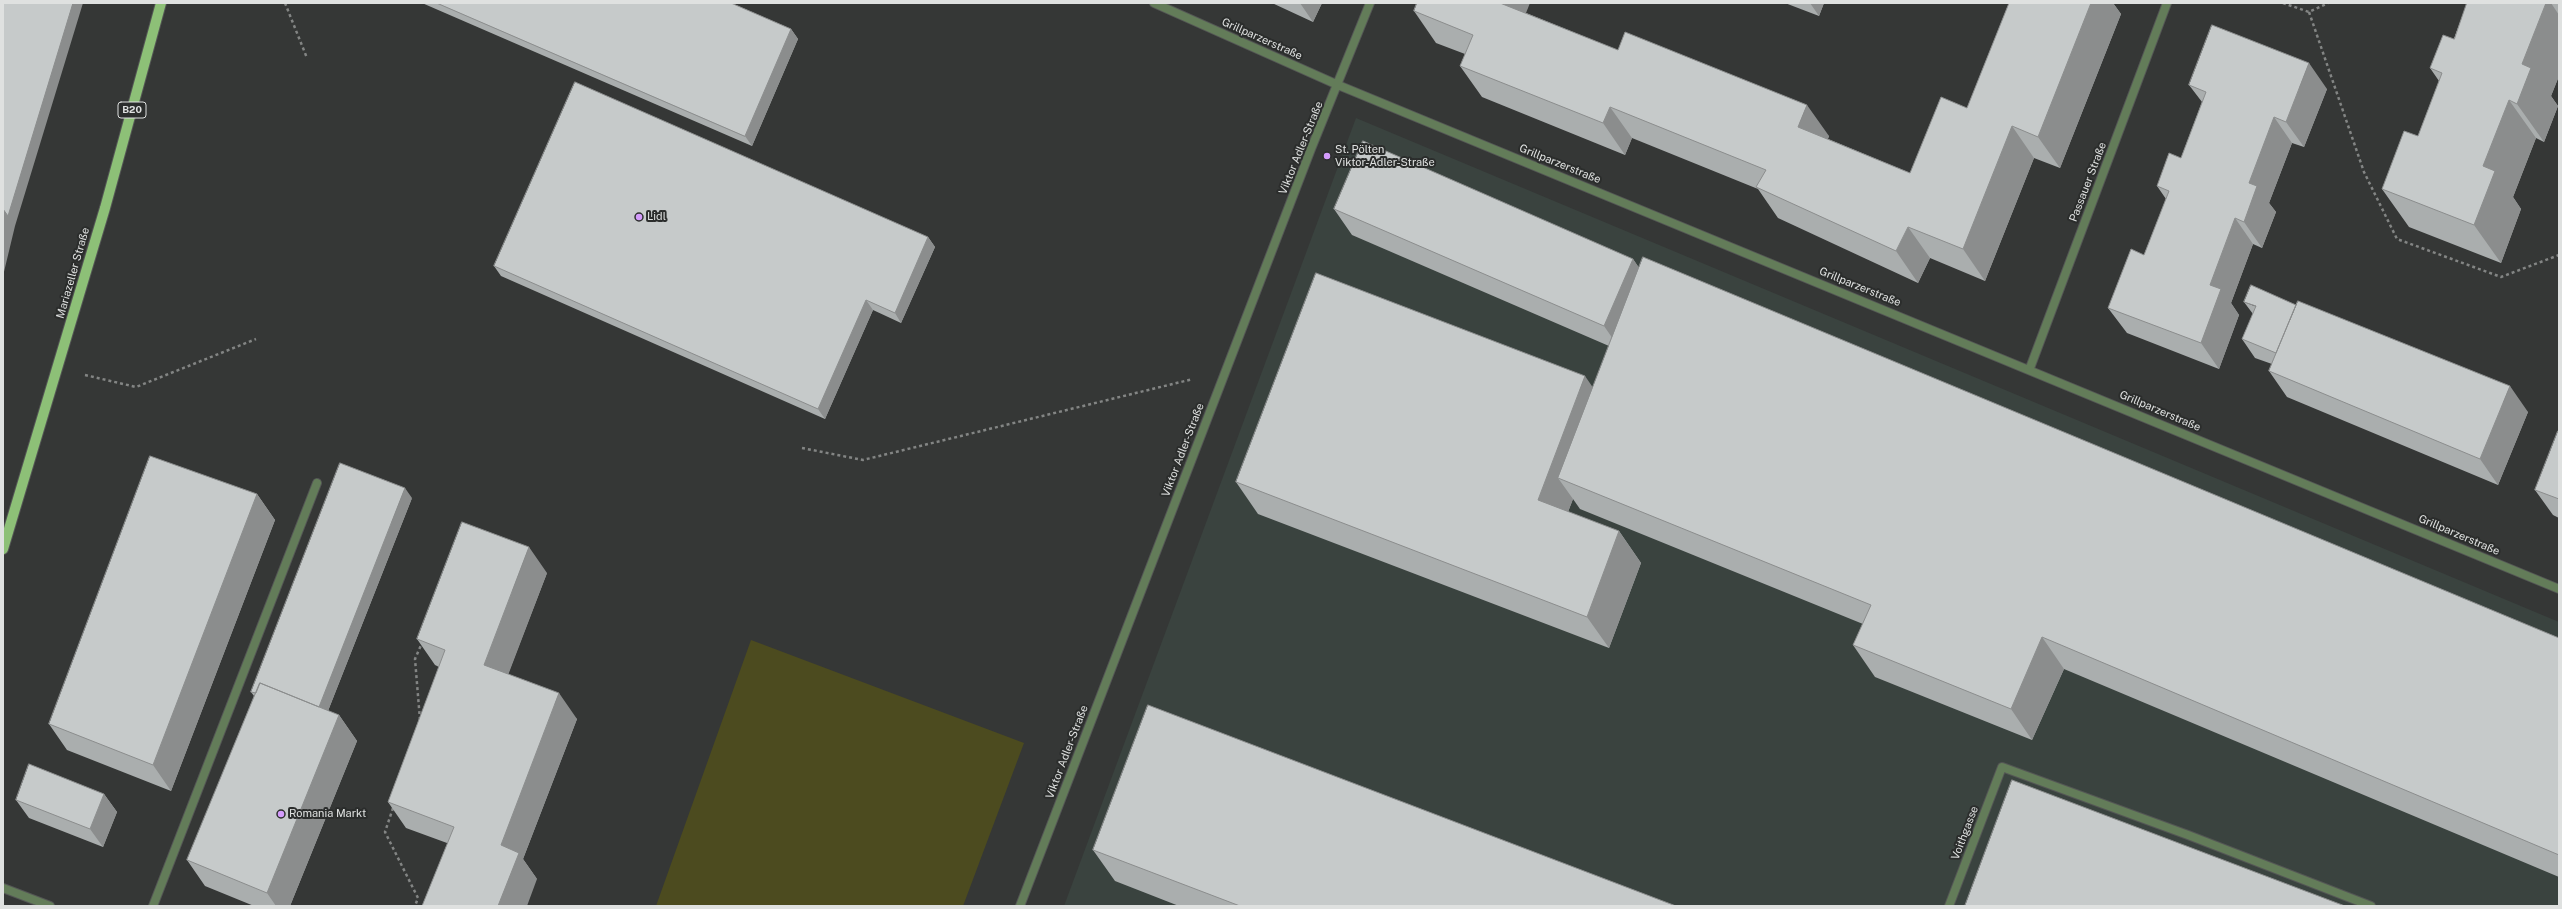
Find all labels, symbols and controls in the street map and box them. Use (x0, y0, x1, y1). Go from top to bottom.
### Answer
street label: Grillparzerstraße (1220, 15, 1304, 63)
street label: Viktor Adler-Straße (1276, 100, 1326, 196)
road number: B20 (118, 102, 146, 118)
street label: Passauer Straße (2067, 140, 2109, 224)
street label: Grillparzerstraße (1517, 142, 1603, 186)
place label: St. Pölten Viktor-Adler-Straße (1335, 143, 1435, 169)
marker: St. Pölten Viktor-Adler-Straße (1322, 151, 1332, 161)
place label: Lidl (647, 210, 666, 224)
marker: Lidl (634, 212, 644, 222)
street label: Mariazeller Straße (54, 226, 92, 320)
street label: Grillparzerstraße (1817, 265, 1903, 309)
street label: Grillparzerstraße (2117, 388, 2203, 434)
street label: Viktor Adler-Straße (1159, 401, 1207, 499)
street label: Grillparzerstraße (2416, 512, 2502, 558)
street label: Viktor Adler-Straße (1043, 703, 1091, 801)
street label: Voithgasse (1949, 804, 1981, 862)
place label: Romania Markt (289, 807, 366, 821)
marker: Romania Markt (276, 809, 286, 819)

